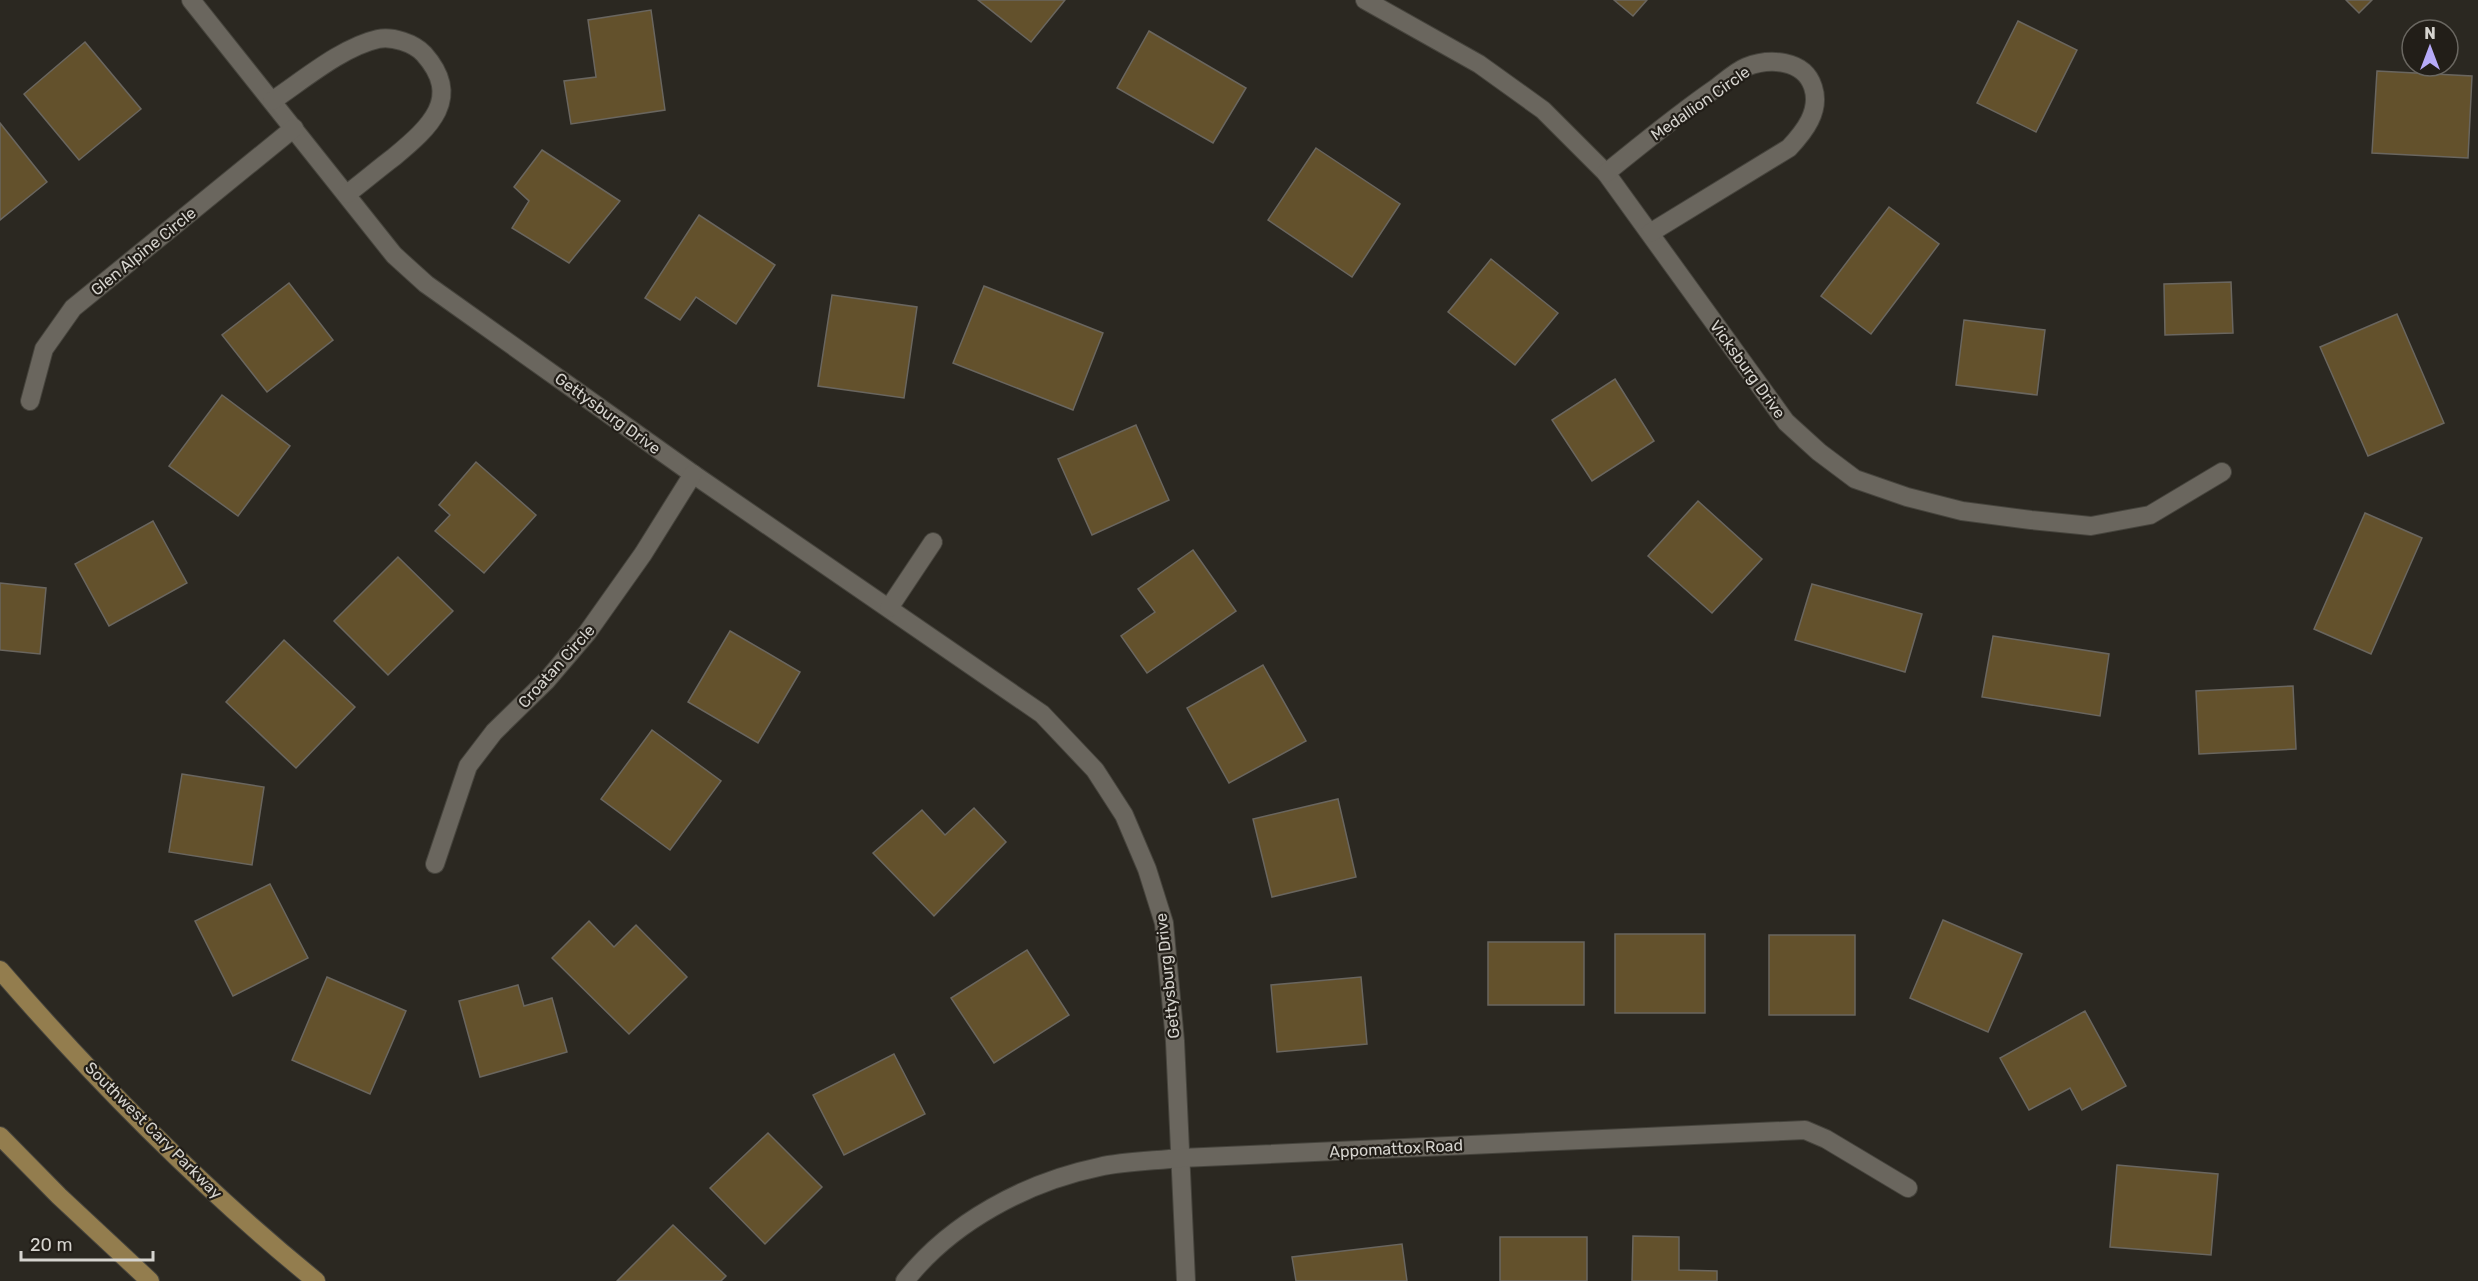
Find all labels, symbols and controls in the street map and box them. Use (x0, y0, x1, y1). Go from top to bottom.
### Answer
north arrow (2400, 18, 2460, 78)
text: N (2424, 24, 2436, 43)
street label: Medallion Circle (1647, 62, 1754, 145)
street label: Glen Alpine Circle (87, 203, 200, 300)
street label: Vicksburg Drive (1706, 317, 1790, 422)
street label: Gettysburg Drive (551, 369, 664, 458)
street label: Croatan Circle (514, 621, 599, 712)
street label: Gettysburg Drive (1151, 912, 1184, 1040)
street label: Southwest Cary Parkway (81, 1058, 226, 1203)
street label: Appomattox Road (1329, 1136, 1463, 1161)
scale bar (21, 1224, 153, 1262)
text: 20 m (30, 1234, 72, 1256)

